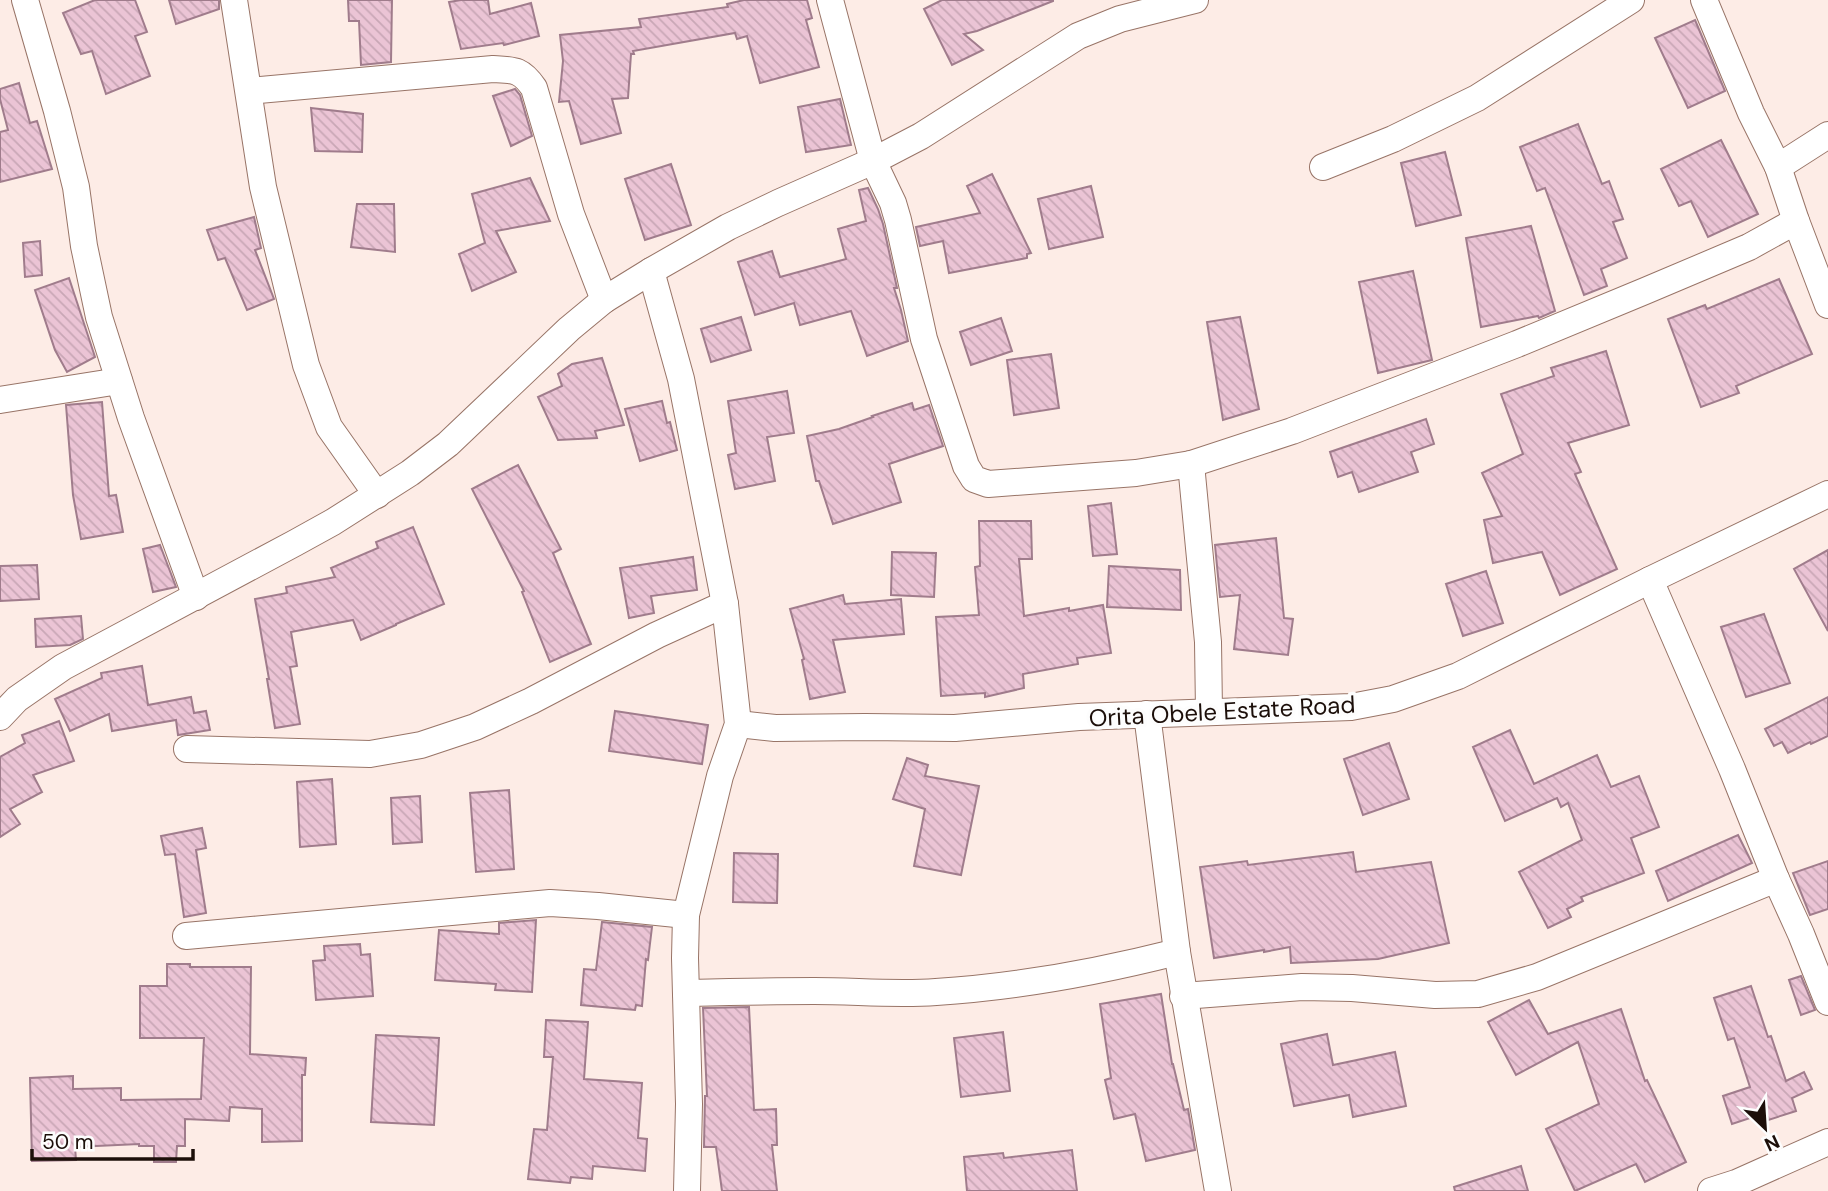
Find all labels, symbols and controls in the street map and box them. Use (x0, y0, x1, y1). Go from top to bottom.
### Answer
street label: Orita Obele Estate Road (1088, 689, 1356, 733)
north arrow (1730, 1093, 1800, 1163)
scale bar (32, 1118, 192, 1162)
text: 50 m (42, 1128, 93, 1156)
text: N (1760, 1129, 1784, 1157)

